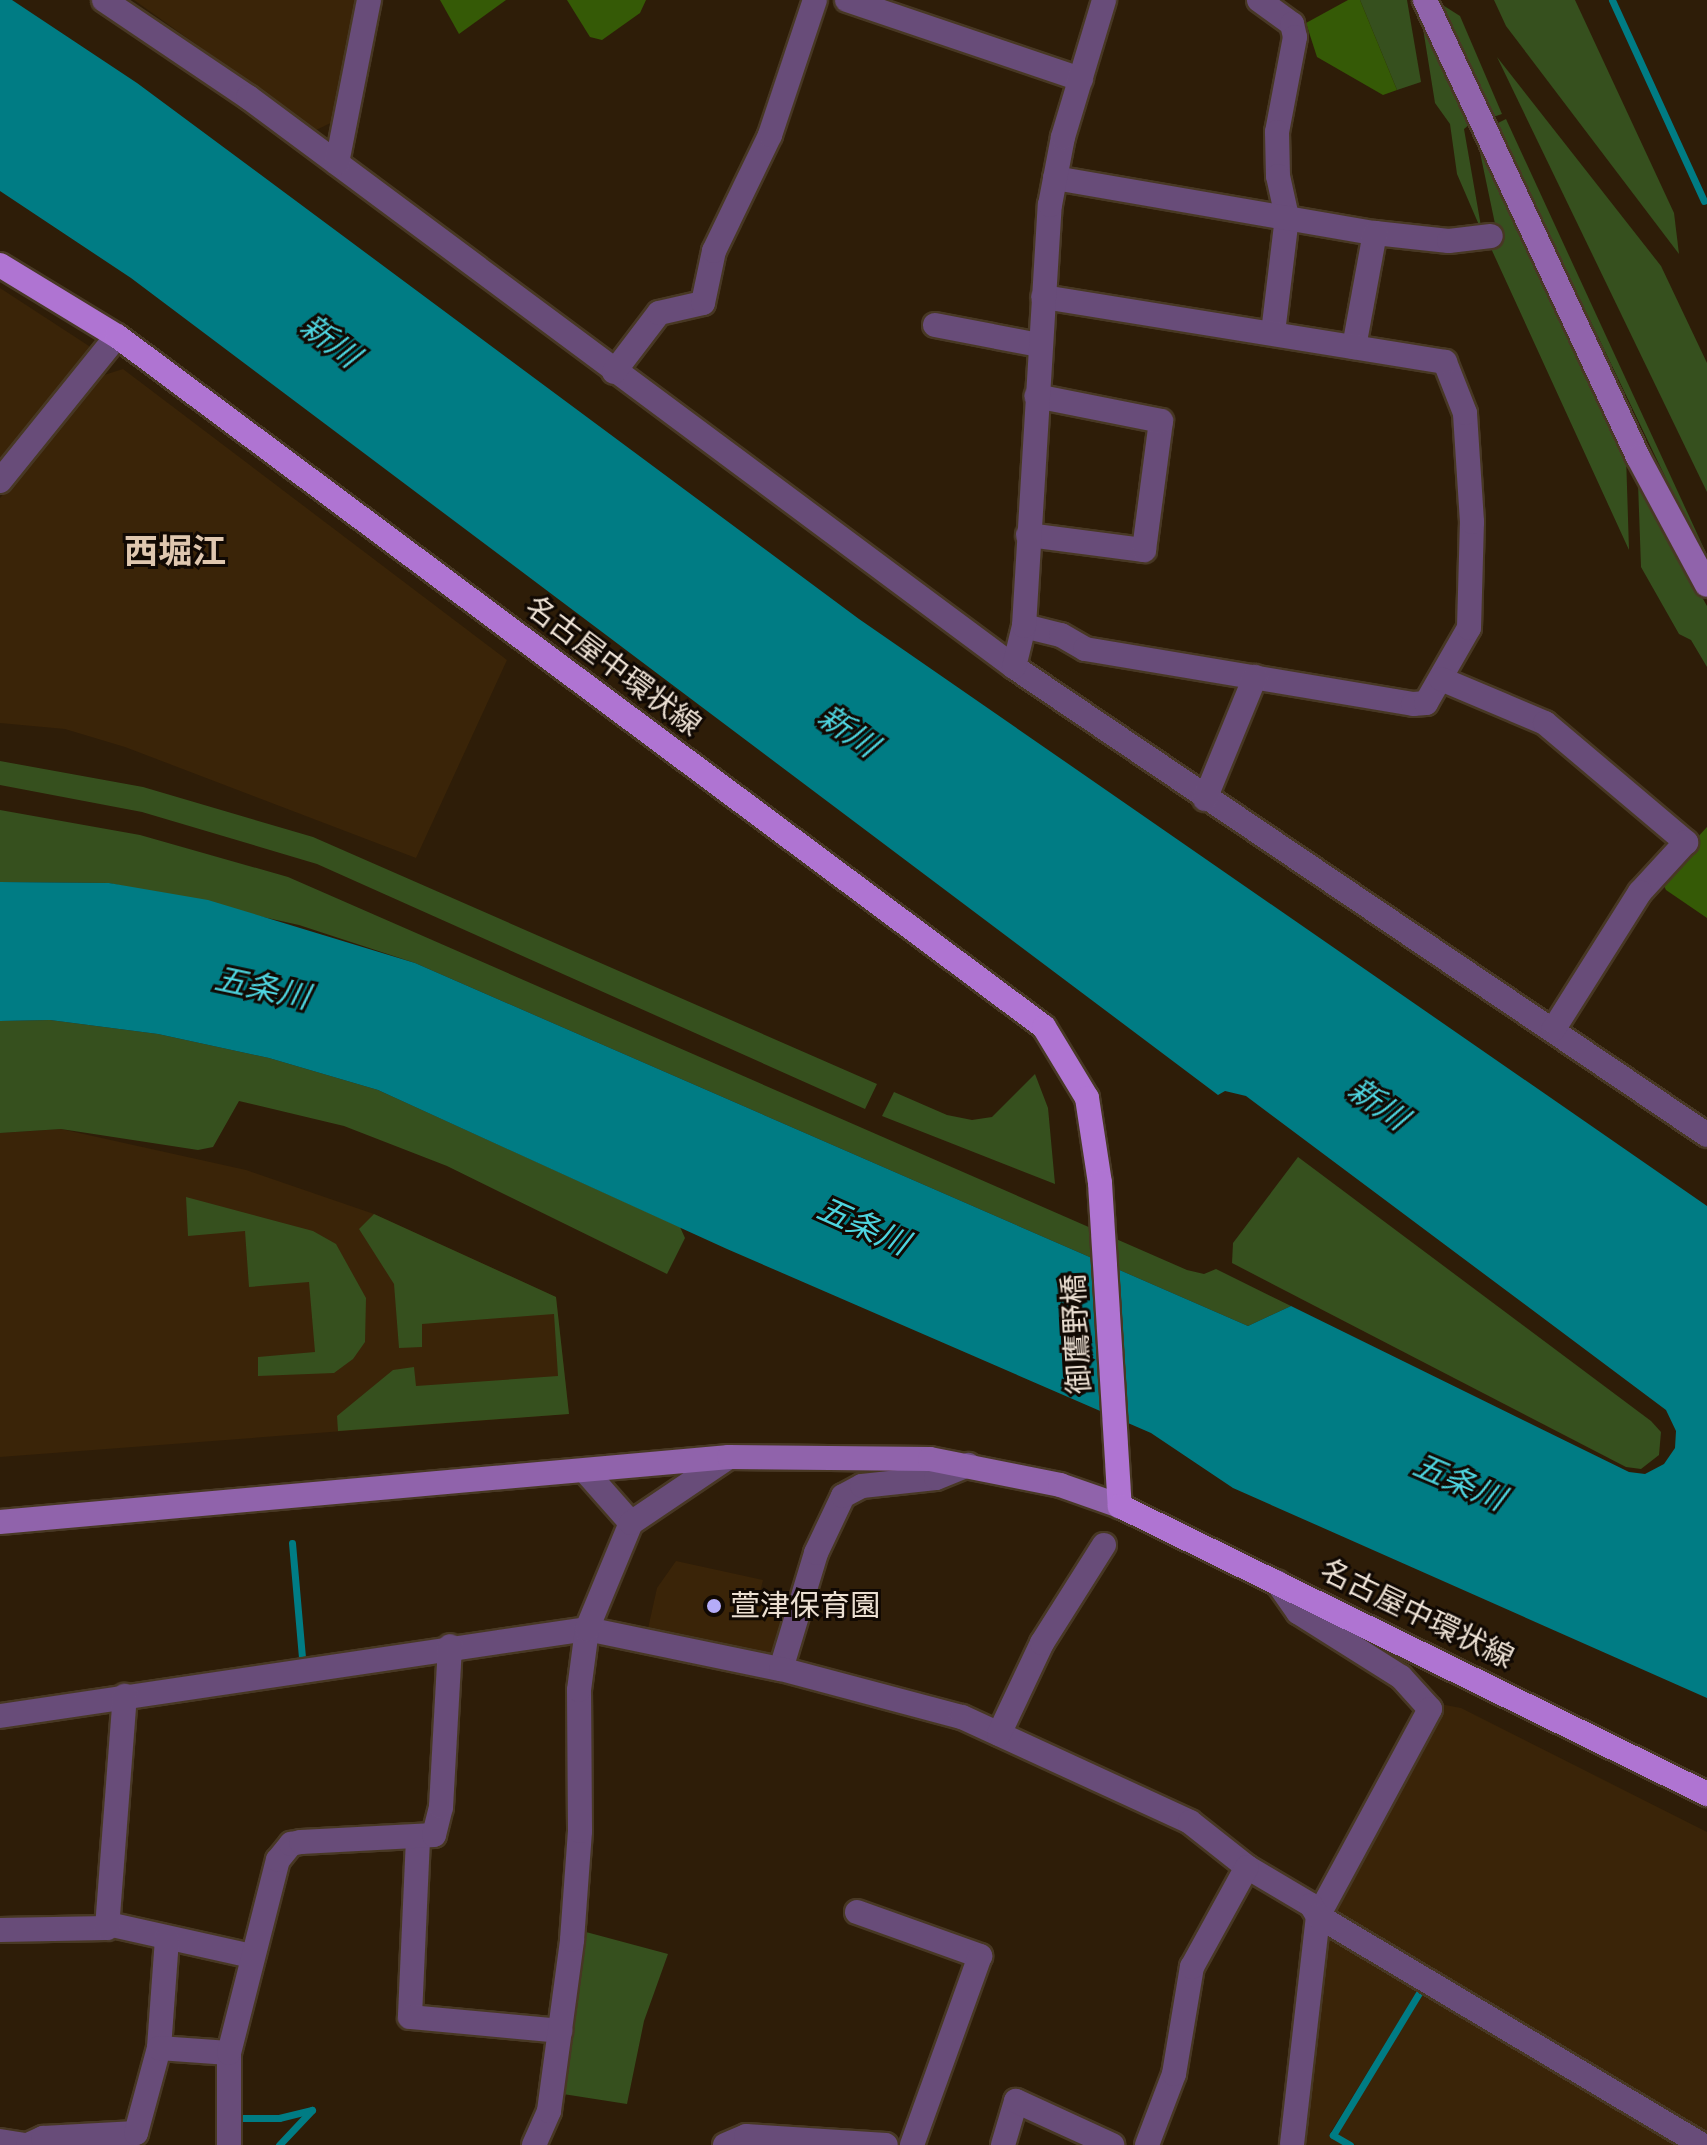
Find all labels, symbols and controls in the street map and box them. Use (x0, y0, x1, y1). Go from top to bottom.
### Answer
water label: 新川 (293, 306, 367, 376)
district label: 西堀江 (124, 532, 226, 572)
street label: 名古屋中環状線 (518, 588, 708, 744)
water label: 新川 (811, 697, 885, 765)
water label: 五条川 (211, 959, 313, 1017)
water label: 新川 (1341, 1070, 1415, 1138)
water label: 五条川 (811, 1189, 915, 1263)
street label: 御鷹野橋 (1056, 1273, 1098, 1395)
water label: 五条川 (1407, 1446, 1511, 1518)
street label: 名古屋中環状線 (1315, 1552, 1519, 1676)
place label: 萱津保育園 (730, 1588, 880, 1624)
marker: 萱津保育園 (705, 1597, 723, 1615)

